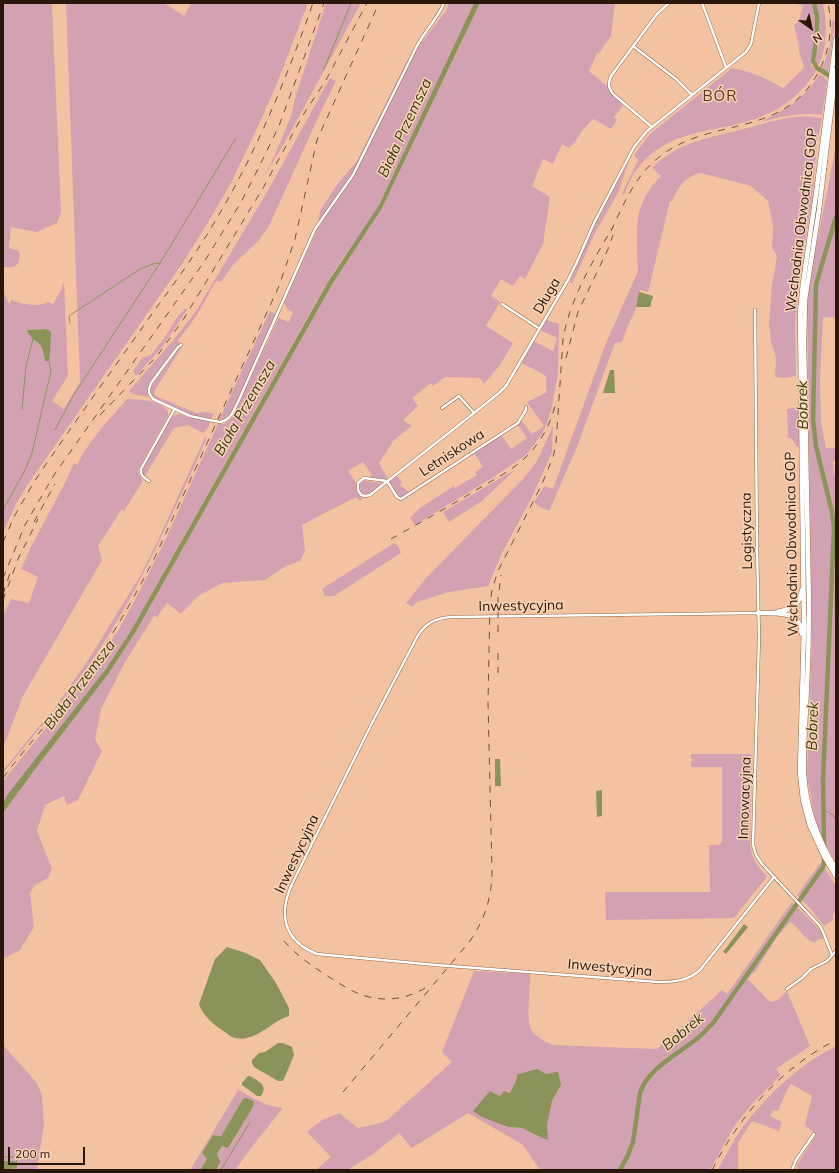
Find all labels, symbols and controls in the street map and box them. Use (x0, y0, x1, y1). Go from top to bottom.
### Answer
north arrow (791, 8, 831, 48)
text: N (810, 30, 825, 46)
water label: Biała Przemsza (374, 76, 436, 180)
district label: BÓR (702, 87, 738, 105)
street label: Wschodnia Obwodnica GOP (782, 127, 822, 313)
street label: Długa (530, 275, 564, 317)
water label: Biała Przemsza (210, 357, 280, 459)
water label: Bobrek (794, 380, 812, 430)
street label: Letniskowa (416, 426, 488, 480)
street label: Wschodnia Obwodnica GOP (782, 451, 802, 637)
street label: Logistyczna (738, 492, 756, 570)
street label: Inwestycyjna (478, 597, 564, 615)
water label: Biała Przemsza (41, 637, 119, 733)
water label: Bobrek (803, 701, 823, 751)
street label: Innowacyjna (735, 756, 755, 840)
street label: Inwestycyjna (271, 812, 323, 896)
street label: Inwestycyjna (567, 956, 653, 980)
water label: Bobrek (658, 1009, 708, 1055)
scale bar (10, 1139, 87, 1165)
text: 200 m (15, 1146, 50, 1161)

